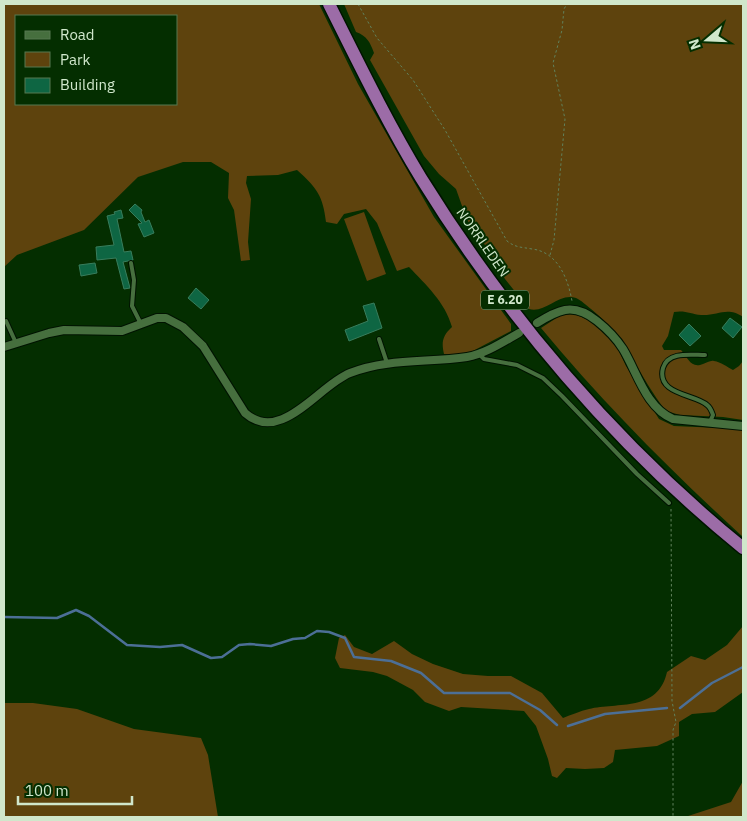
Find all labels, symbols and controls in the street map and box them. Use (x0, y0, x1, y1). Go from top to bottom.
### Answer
legend (15, 15, 178, 105)
north arrow (682, 15, 732, 65)
text: Road (60, 25, 95, 44)
text: N (685, 37, 705, 52)
text: Park (60, 50, 90, 69)
text: Building (60, 75, 115, 94)
street label: NORRLEDEN (453, 204, 513, 280)
road number: E 6.20 (481, 290, 529, 310)
scale bar (18, 774, 131, 806)
text: 100 m (25, 781, 69, 800)

